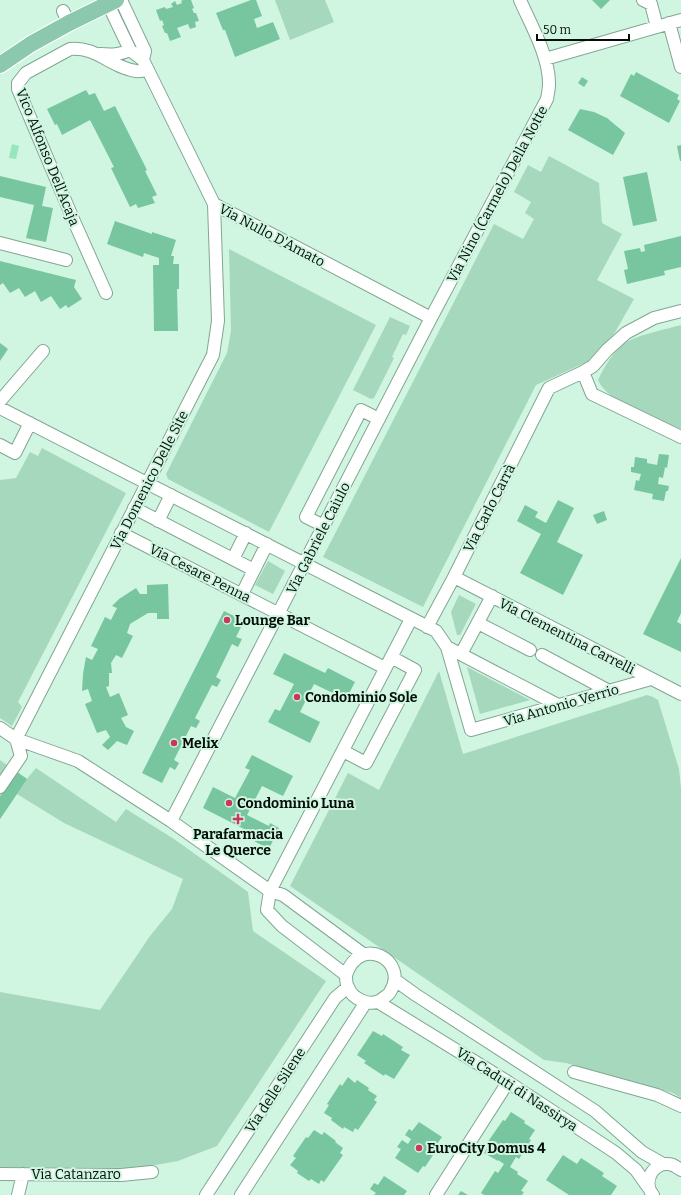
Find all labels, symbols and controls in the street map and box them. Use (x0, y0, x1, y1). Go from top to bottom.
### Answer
scale bar (537, 16, 629, 42)
text: 50 m (543, 23, 572, 37)
street label: Vico Alfonso Dell'Acaja (12, 86, 83, 229)
street label: Via Nino (Carmelo) Della Notte (443, 103, 551, 286)
street label: Via Nullo D'Amato (216, 200, 328, 271)
street label: Via Domenico Delle Site (107, 408, 192, 553)
street label: Via Carlo Carrà (460, 461, 519, 555)
street label: Via Gabriele Caiulo (283, 480, 354, 597)
street label: Via Cesare Penna (146, 541, 254, 607)
street label: Via Clementina Carrelli (496, 595, 638, 678)
place label: Lounge Bar (235, 612, 310, 629)
marker: Lounge Bar (222, 615, 232, 625)
street label: Via Antonio Verrio (501, 681, 621, 730)
place label: Condominio Sole (305, 689, 418, 706)
marker: Condominio Sole (292, 692, 302, 702)
place label: Melix (182, 735, 218, 752)
marker: Melix (169, 738, 179, 748)
place label: Condominio Luna (237, 795, 355, 812)
marker: Condominio Luna (224, 798, 234, 808)
marker: Parafarmacia Le Querce (233, 814, 243, 824)
place label: Parafarmacia Le Querce (193, 826, 283, 859)
street label: Via delle Silene (242, 1044, 309, 1136)
street label: Via Caduti di Nassirya (453, 1044, 581, 1135)
place label: EuroCity Domus 4 (427, 1140, 546, 1157)
marker: EuroCity Domus 4 (414, 1143, 424, 1153)
street label: Via Catanzaro (31, 1166, 121, 1183)

